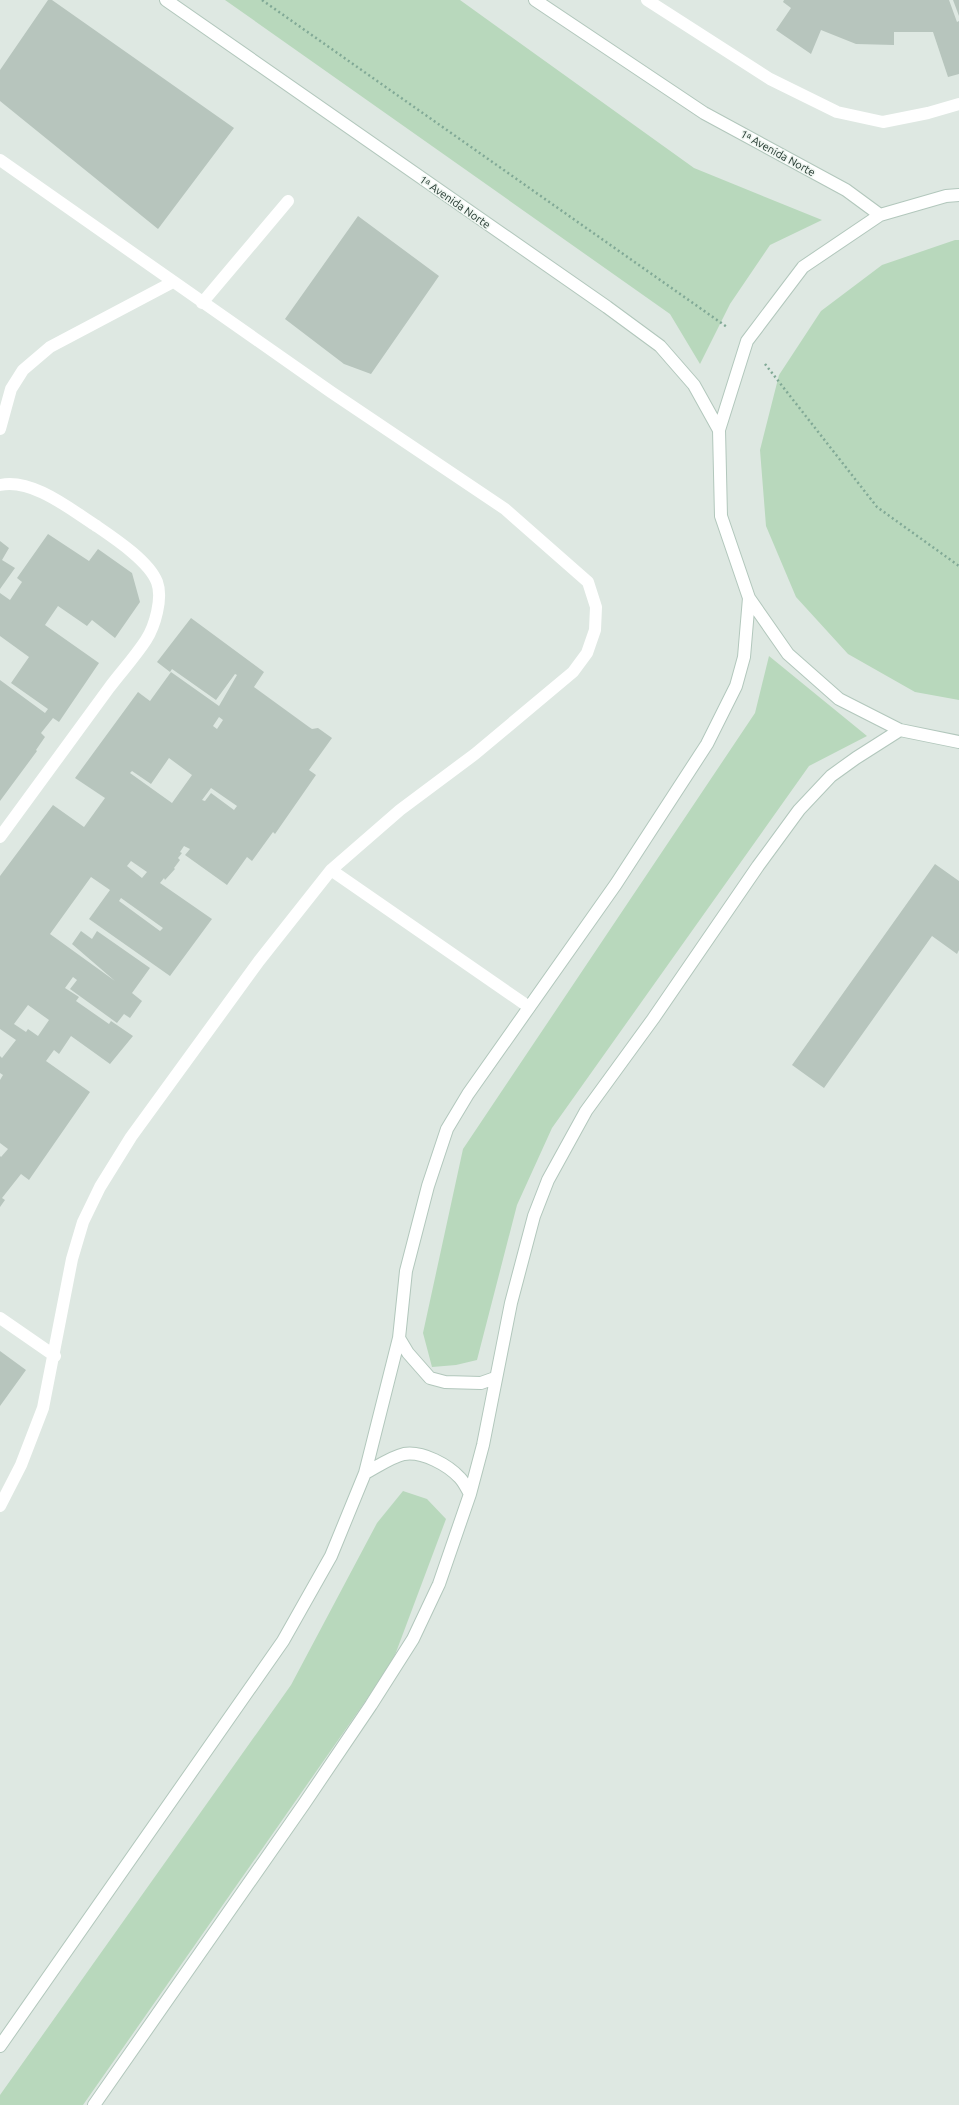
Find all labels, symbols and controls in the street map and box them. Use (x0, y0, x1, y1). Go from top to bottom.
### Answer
street label: 1ᵃ Avenida Norte (739, 127, 817, 179)
street label: 1ᵃ Avenida Norte (417, 173, 493, 231)

